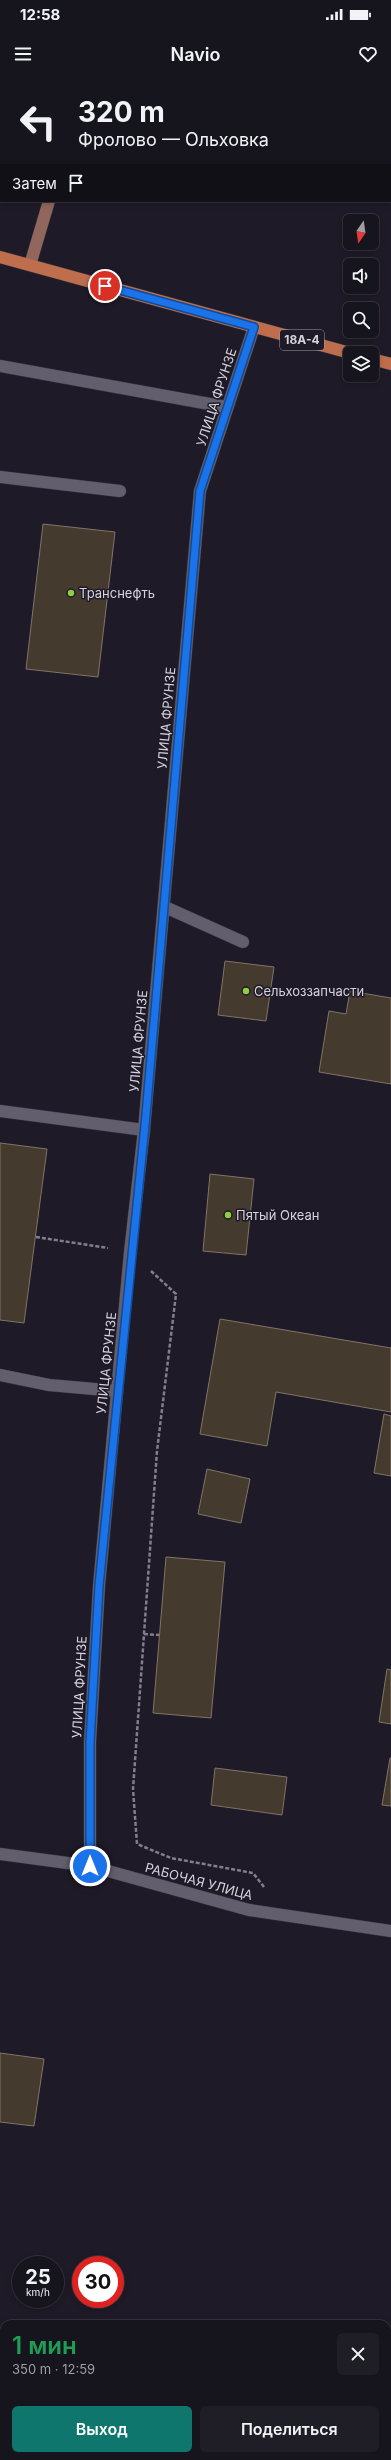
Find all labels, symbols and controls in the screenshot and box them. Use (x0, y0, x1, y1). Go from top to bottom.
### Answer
text: 12:58 (20, 5, 60, 24)
icon: menu (12, 43, 34, 65)
icon: heart (357, 43, 379, 65)
text: Navio (171, 44, 220, 65)
text: 320 m (78, 95, 165, 129)
icon: left (12, 96, 64, 148)
text: Фролово — Ольховка (78, 129, 269, 150)
icon: arrive (65, 172, 87, 194)
text: Затем (12, 174, 57, 193)
north arrow (343, 214, 379, 250)
map controls (343, 214, 379, 382)
button: sound (343, 258, 379, 294)
pin (88, 269, 122, 303)
icon: arrive (94, 275, 116, 297)
button: search (343, 302, 379, 338)
road number: 18А-4 (280, 330, 324, 350)
street label: УЛИЦА ФРУНЗЕ (193, 346, 239, 448)
button: layers (343, 346, 379, 382)
place label: Транснефть (79, 585, 155, 601)
marker: Транснефть (66, 588, 76, 598)
street label: УЛИЦА ФРУНЗЕ (154, 666, 178, 770)
place label: Сельхоззапчасти (254, 983, 364, 999)
marker: Сельхоззапчасти (241, 986, 251, 996)
street label: УЛИЦА ФРУНЗЕ (126, 989, 150, 1093)
place label: Пятый Океан (236, 1207, 319, 1223)
marker: Пятый Океан (223, 1210, 233, 1220)
street label: УЛИЦА ФРУНЗЕ (93, 1311, 119, 1415)
street label: УЛИЦА ФРУНЗЕ (68, 1635, 90, 1739)
position arrow (69, 1845, 111, 1887)
street label: РАБОЧАЯ УЛИЦА (143, 1859, 255, 1903)
speed limit sign: 30 (72, 2256, 124, 2308)
text: 25 (25, 2265, 51, 2289)
text: km/h (26, 2286, 50, 2298)
text: 1 мин (12, 2331, 77, 2360)
button: close (337, 2333, 379, 2375)
text: 350 m · 12:59 (12, 2361, 95, 2377)
button: Выход (12, 2406, 192, 2452)
button: Поделиться (200, 2406, 379, 2452)

